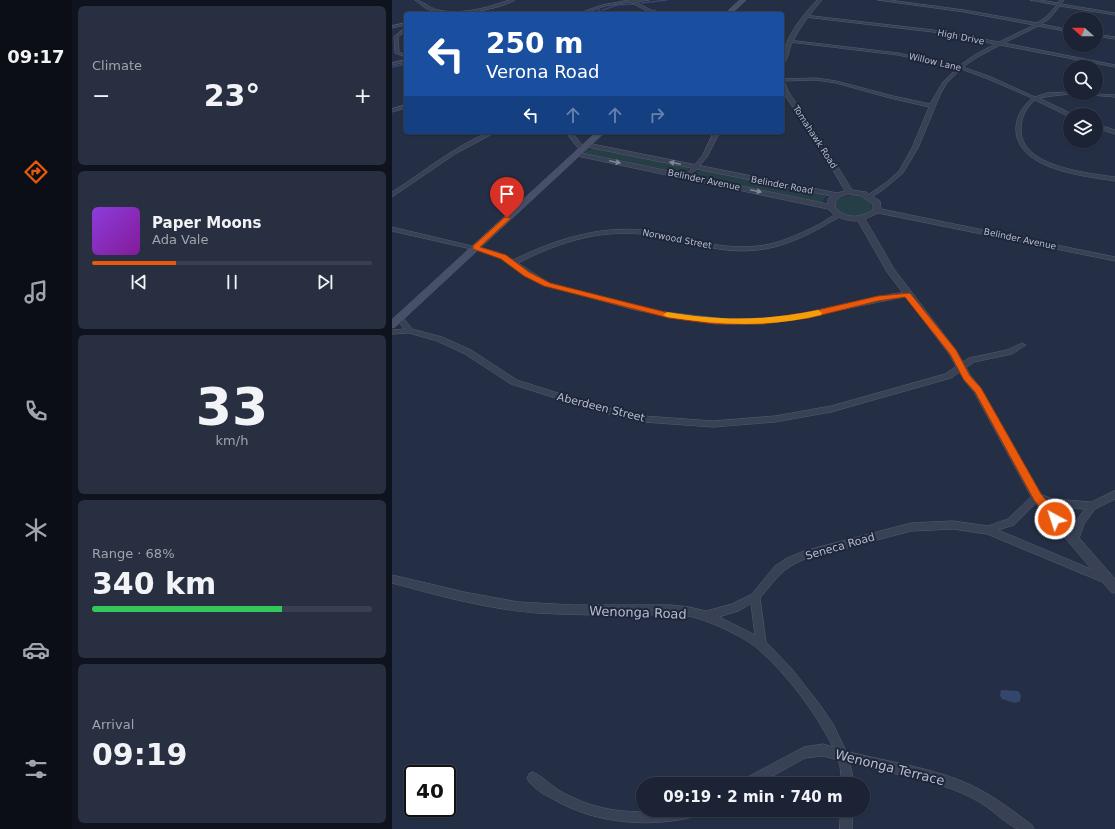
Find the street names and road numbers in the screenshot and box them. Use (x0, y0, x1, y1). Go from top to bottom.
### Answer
street label: High Drive (937, 28, 986, 47)
street label: Willow Lane (908, 51, 963, 73)
street label: Tomahawk Road (790, 103, 839, 170)
street label: Belinder Avenue (667, 167, 742, 193)
street label: Belinder Road (750, 174, 814, 196)
street label: Belinder Avenue (983, 226, 1058, 252)
street label: Norwood Street (642, 227, 713, 251)
street label: Aberdeen Street (556, 390, 647, 425)
street label: Seneca Road (804, 530, 876, 563)
street label: Wenonga Road (589, 603, 687, 622)
street label: Wenonga Terrace (834, 747, 946, 788)

